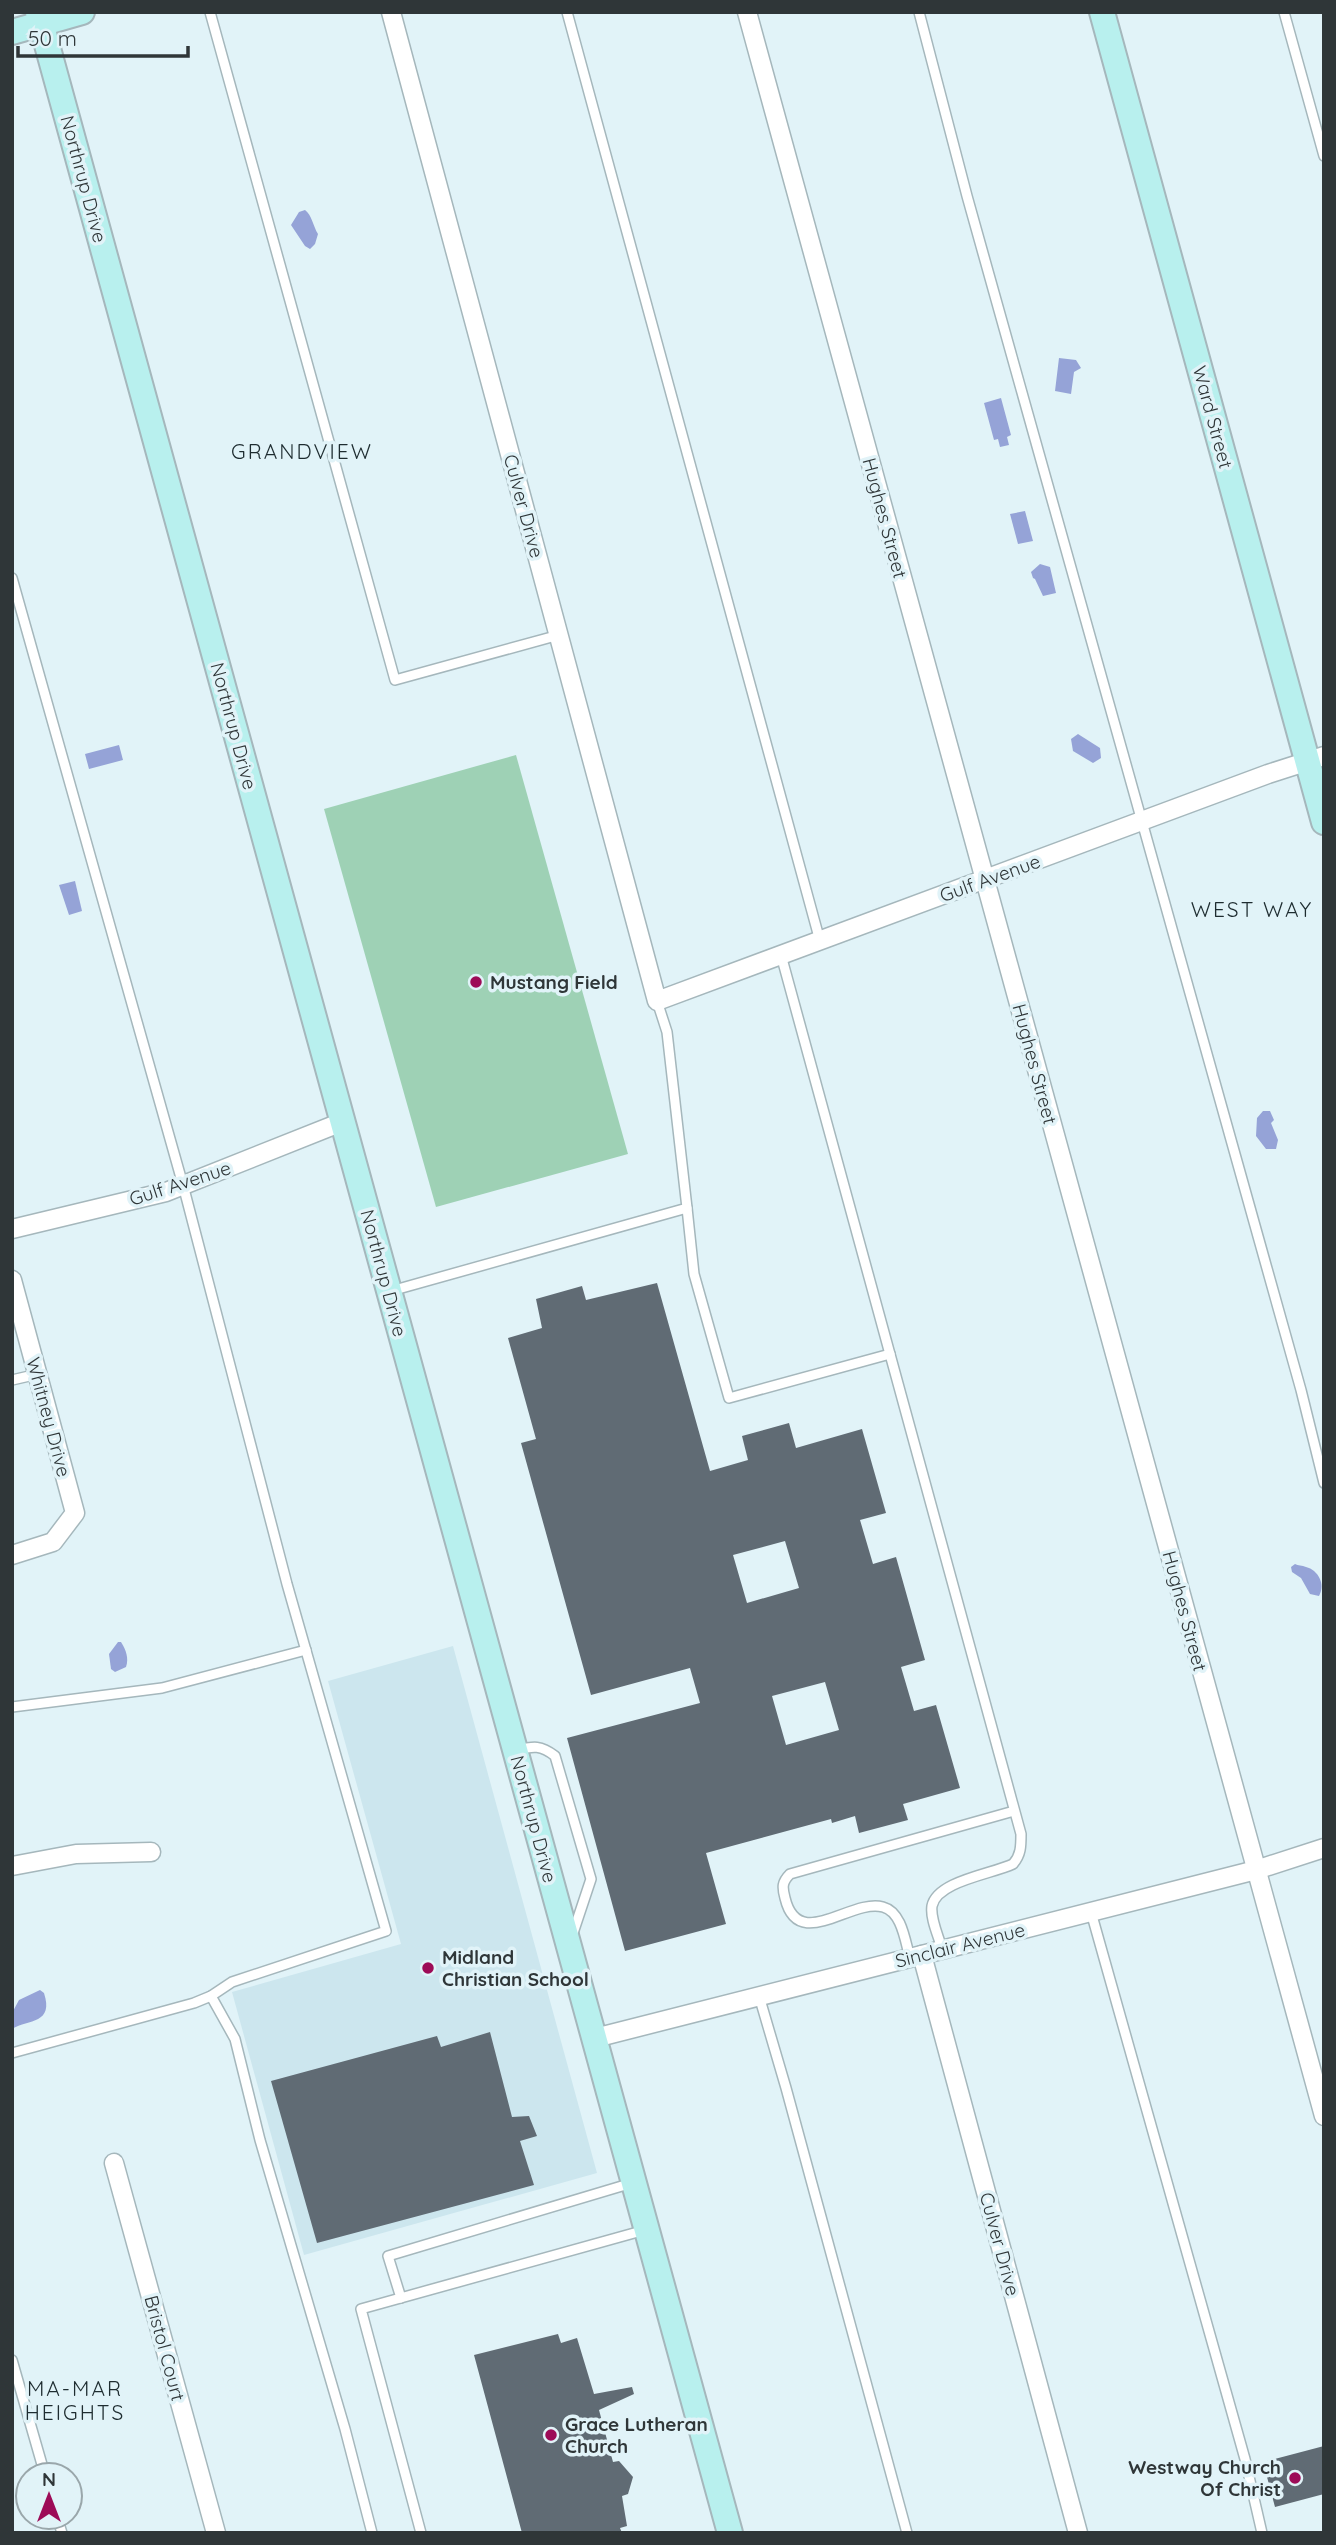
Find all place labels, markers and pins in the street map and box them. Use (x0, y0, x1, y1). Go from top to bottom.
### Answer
place label: Mustang Field (490, 970, 618, 994)
marker: Mustang Field (468, 974, 484, 990)
place label: Midland Christian School (442, 1945, 589, 1991)
marker: Midland Christian School (420, 1960, 436, 1976)
place label: Grace Lutheran Church (565, 2412, 708, 2458)
marker: Grace Lutheran Church (543, 2427, 559, 2443)
place label: Westway Church Of Christ (1128, 2455, 1281, 2501)
marker: Westway Church Of Christ (1287, 2470, 1303, 2486)

